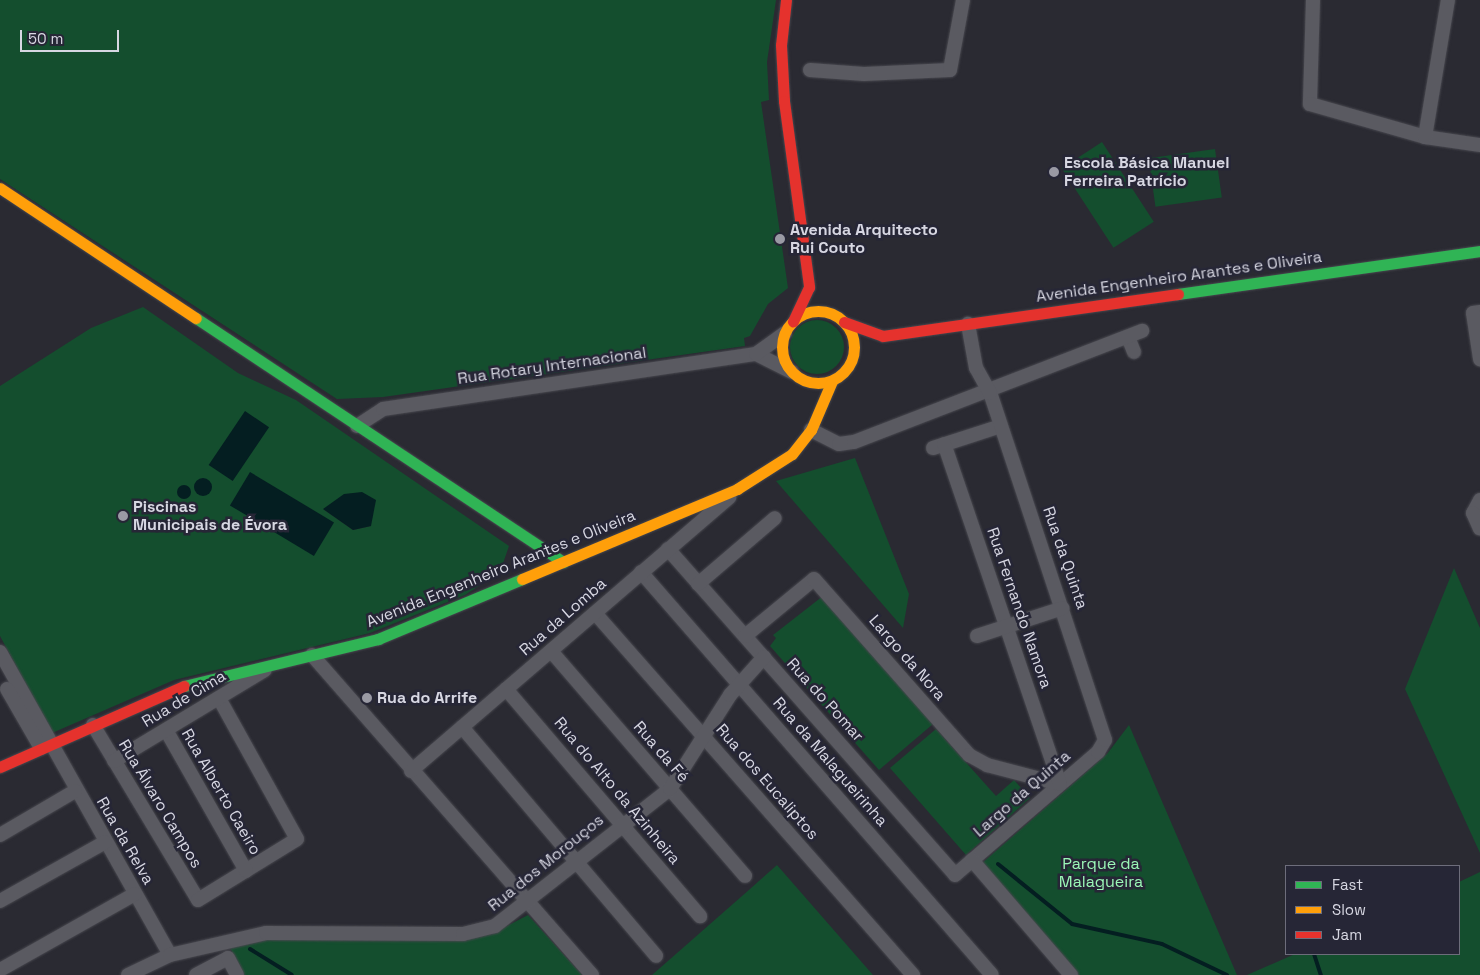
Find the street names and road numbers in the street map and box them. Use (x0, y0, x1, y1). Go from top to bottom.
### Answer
street label: Avenida Engenheiro Arantes e Oliveira (1035, 247, 1323, 307)
street label: Rua Rotary Internacional (456, 343, 648, 389)
street label: Rua da Quinta (1038, 504, 1092, 612)
street label: Avenida Engenheiro Arantes e Oliveira (364, 506, 638, 632)
street label: Rua Fernando Namora (982, 525, 1056, 691)
street label: Rua da Lomba (516, 574, 610, 660)
street label: Largo da Nora (865, 611, 949, 705)
street label: Rua do Pomar (782, 654, 868, 746)
street label: Rua de Cima (139, 667, 229, 731)
street label: Rua da Malagueirinha (769, 693, 891, 831)
street label: Rua do Alto da Azinheira (550, 713, 684, 869)
street label: Rua da Fé (629, 717, 693, 787)
street label: Rua dos Eucaliptos (712, 720, 822, 844)
street label: Rua Alberto Caeiro (177, 726, 265, 858)
street label: Rua Álvaro Campos (114, 736, 206, 872)
street label: Largo da Quinta (970, 747, 1074, 841)
street label: Rua da Relva (92, 794, 158, 888)
street label: Rua dos Morouços (484, 811, 608, 915)

